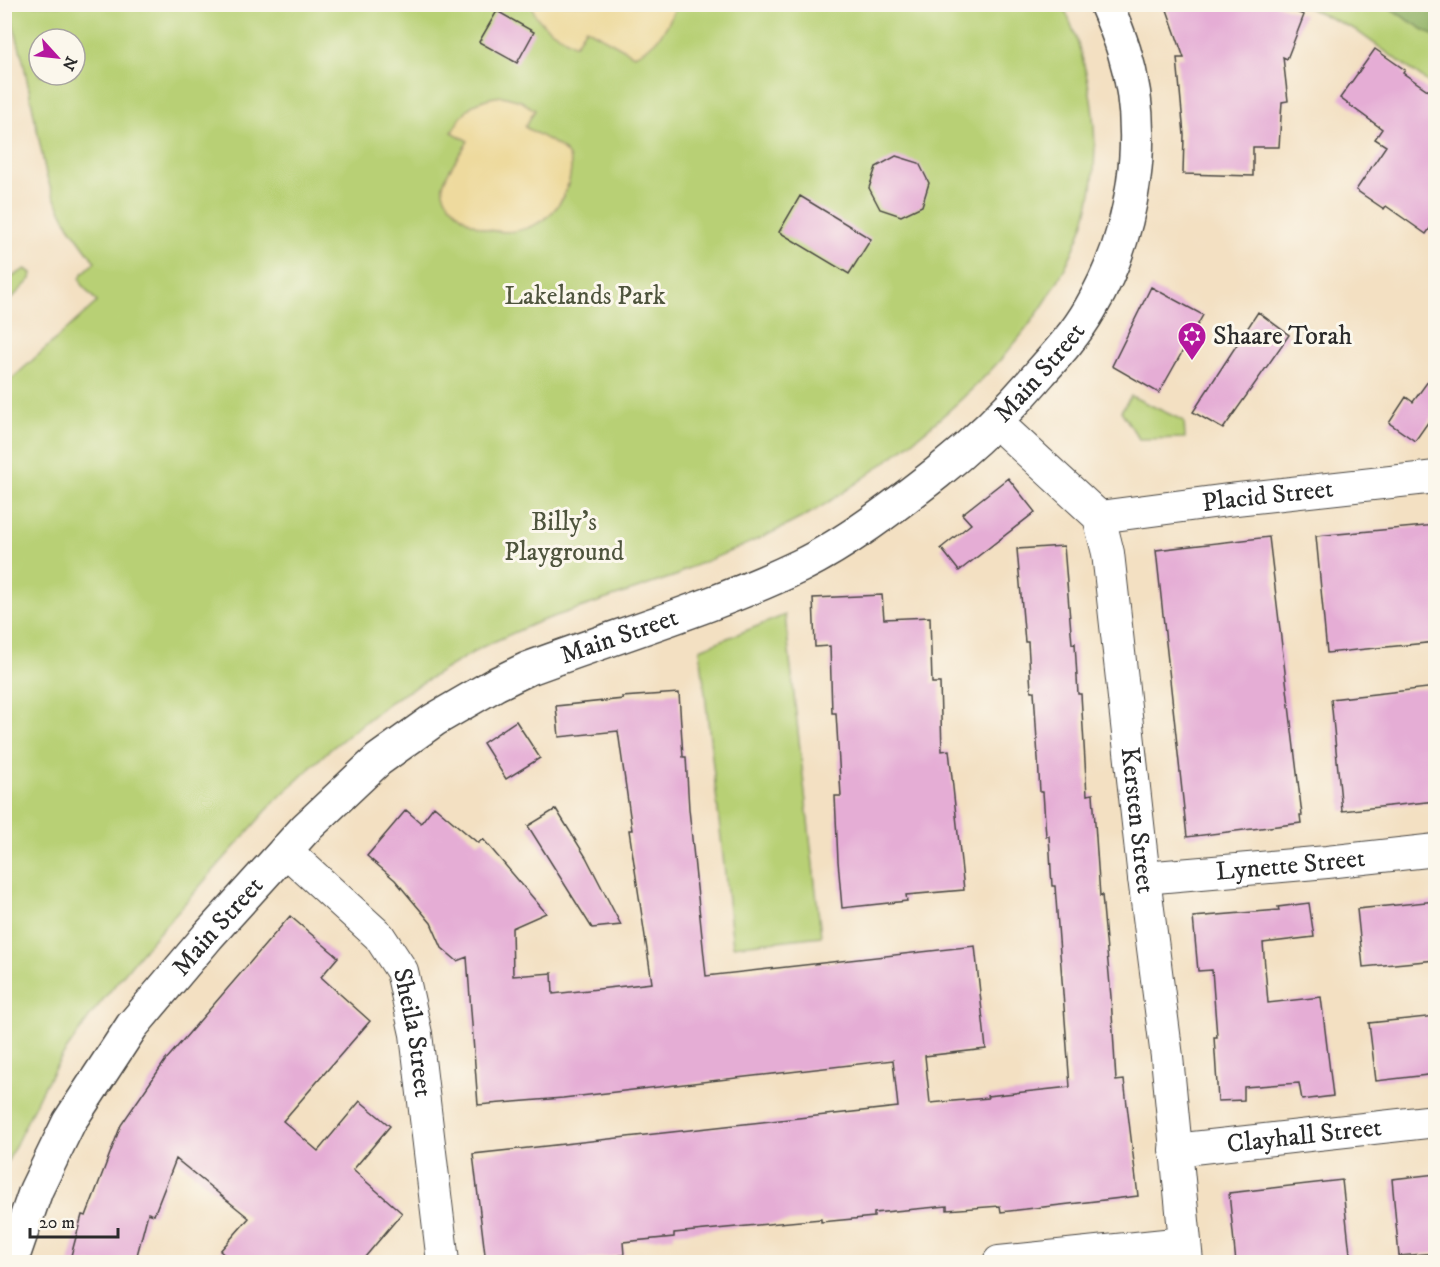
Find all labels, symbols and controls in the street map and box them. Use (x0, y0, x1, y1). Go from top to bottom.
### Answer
north arrow (27, 27, 87, 87)
text: N (58, 53, 81, 74)
park label: Lakelands Park (504, 280, 666, 313)
street label: Main Street (987, 316, 1093, 430)
synagogue icon: Shaare Torah (1176, 320, 1208, 362)
place label: Shaare Torah (1213, 320, 1353, 353)
street label: Placid Street (1200, 472, 1335, 520)
park label: Billy's Playground (504, 506, 624, 569)
street label: Main Street (556, 601, 682, 672)
street label: Kersten Street (1113, 745, 1162, 895)
street label: Lynette Street (1214, 841, 1367, 888)
street label: Main Street (165, 870, 270, 983)
street label: Sheila Street (385, 965, 440, 1099)
street label: Clayhall Street (1225, 1111, 1383, 1161)
scale bar (30, 1201, 118, 1239)
text: 20 m (39, 1212, 75, 1234)

